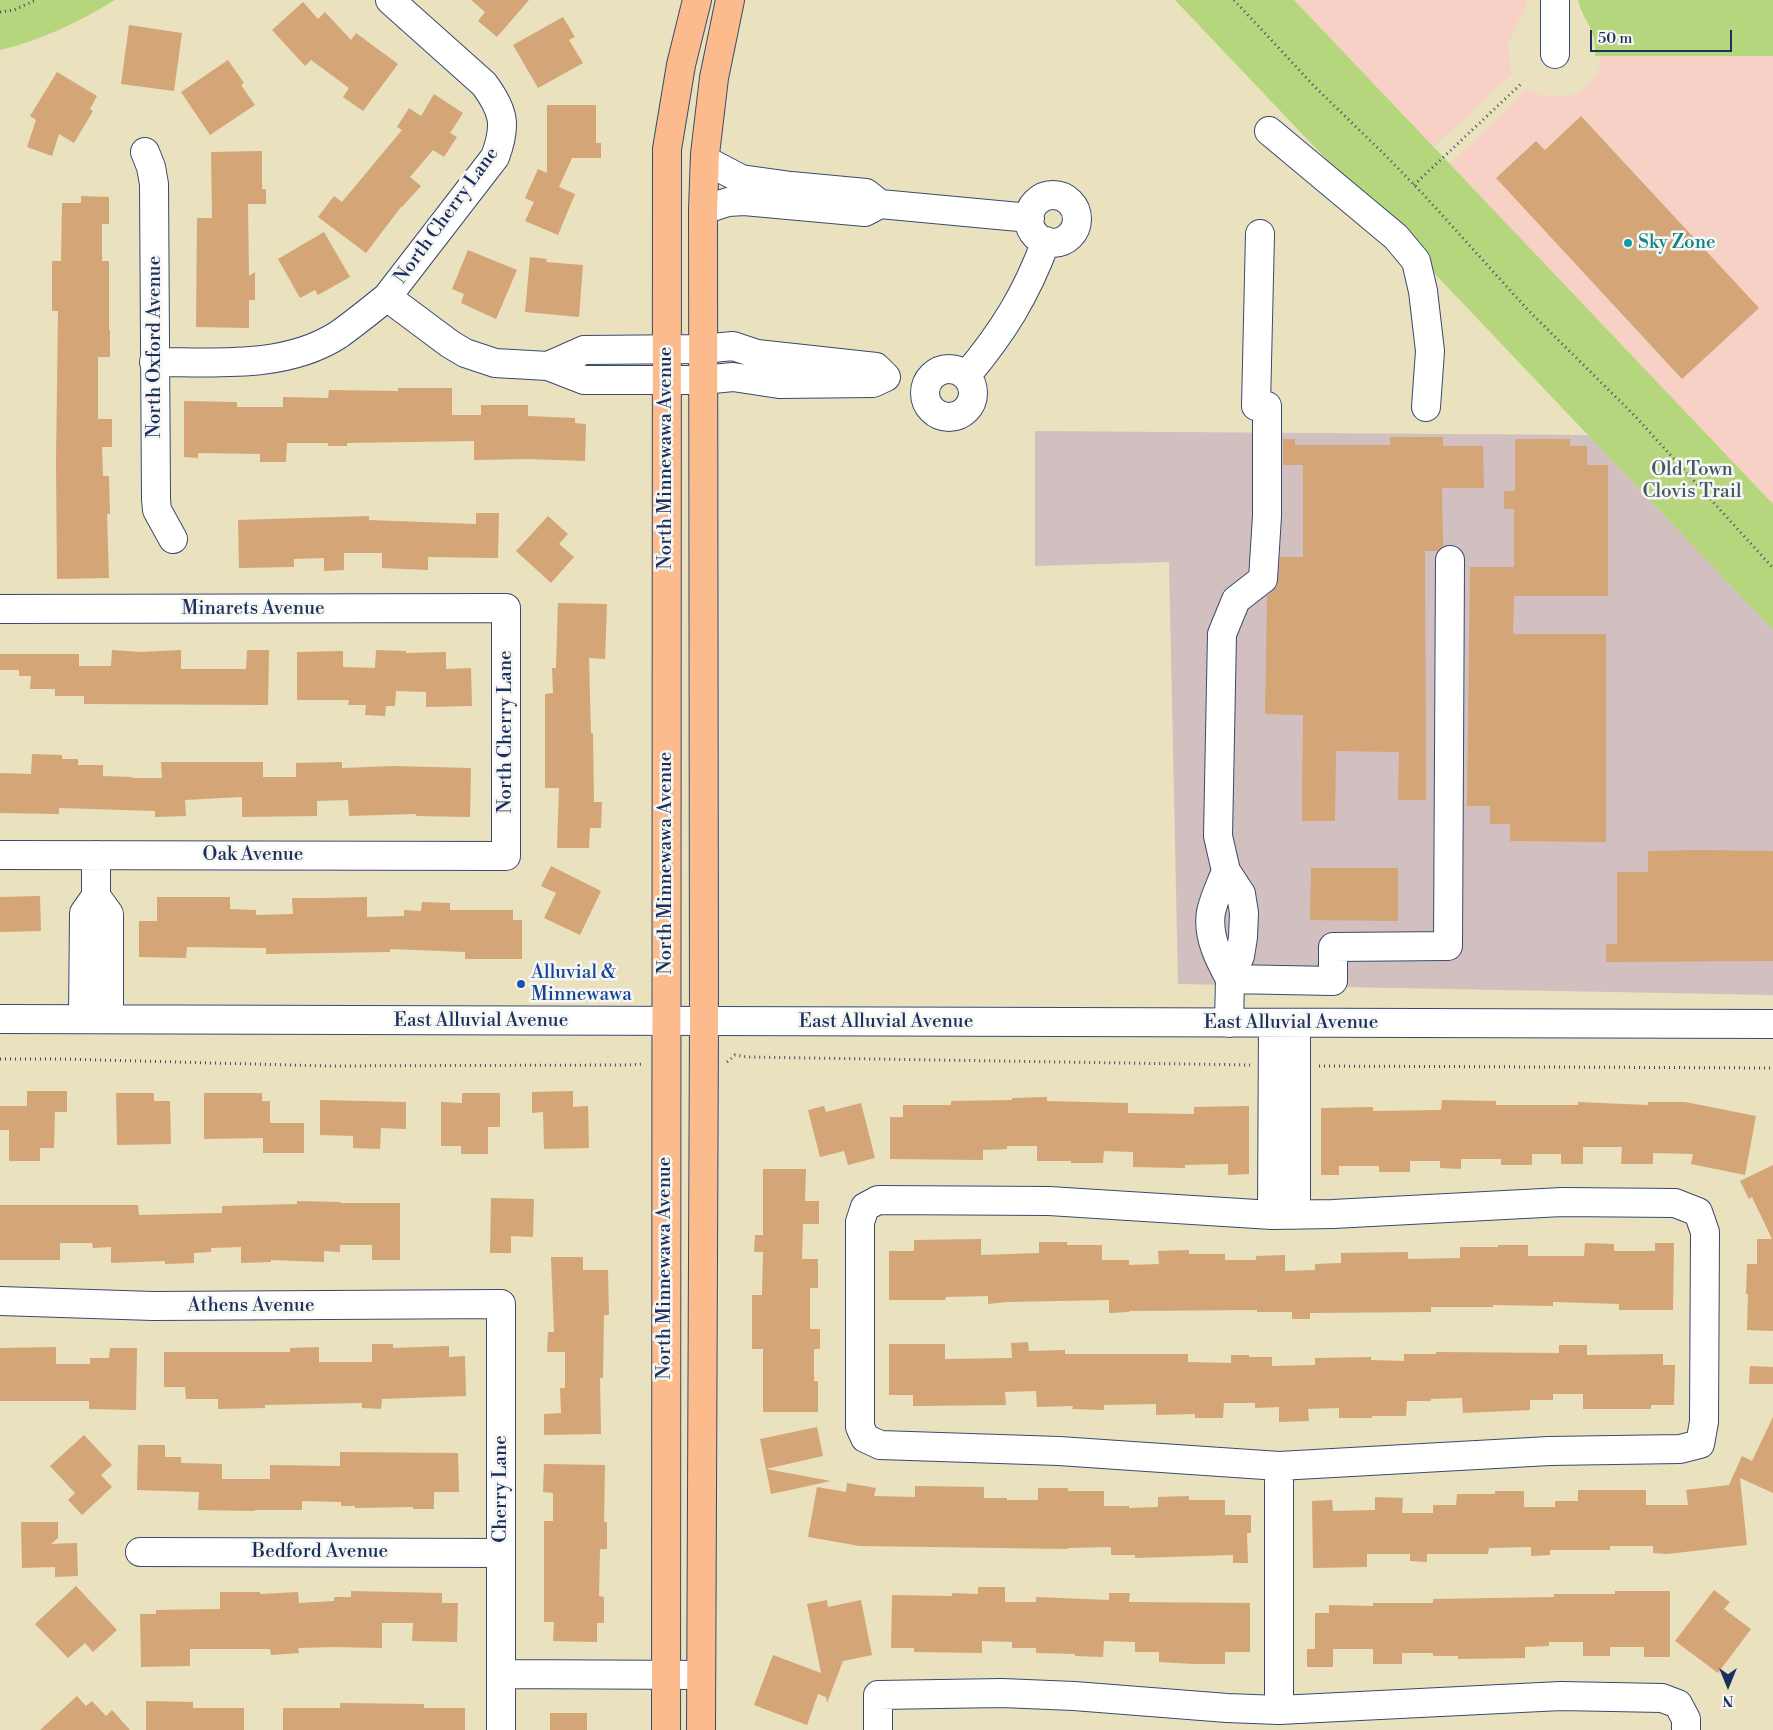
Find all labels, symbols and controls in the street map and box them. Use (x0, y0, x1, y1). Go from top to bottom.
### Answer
scale bar (1593, 20, 1736, 52)
text: 50 m (1598, 29, 1632, 48)
street label: North Cherry Lane (390, 143, 504, 289)
place label: Sky Zone (1638, 232, 1716, 254)
marker: Sky Zone (1622, 237, 1634, 249)
street label: North Oxford Avenue (144, 256, 166, 438)
street label: North Minnewawa Avenue (655, 347, 677, 569)
park label: Old Town Clovis Trail (1642, 459, 1742, 503)
street label: Minarets Avenue (181, 598, 325, 620)
street label: North Cherry Lane (495, 650, 517, 814)
street label: North Minnewawa Avenue (655, 752, 677, 974)
street label: Oak Avenue (203, 844, 303, 866)
place label: Alluvial & Minnewawa (531, 962, 632, 1006)
marker: Alluvial & Minnewawa (515, 978, 527, 990)
street label: East Alluvial Avenue (394, 1010, 568, 1032)
street label: East Alluvial Avenue (799, 1011, 973, 1033)
street label: East Alluvial Avenue (1204, 1012, 1378, 1034)
street label: North Minnewawa Avenue (654, 1157, 676, 1379)
street label: Athens Avenue (187, 1295, 315, 1317)
street label: Cherry Lane (490, 1435, 512, 1543)
street label: Bedford Avenue (252, 1541, 388, 1563)
north arrow (1703, 1660, 1753, 1710)
text: N (1722, 1691, 1734, 1709)

